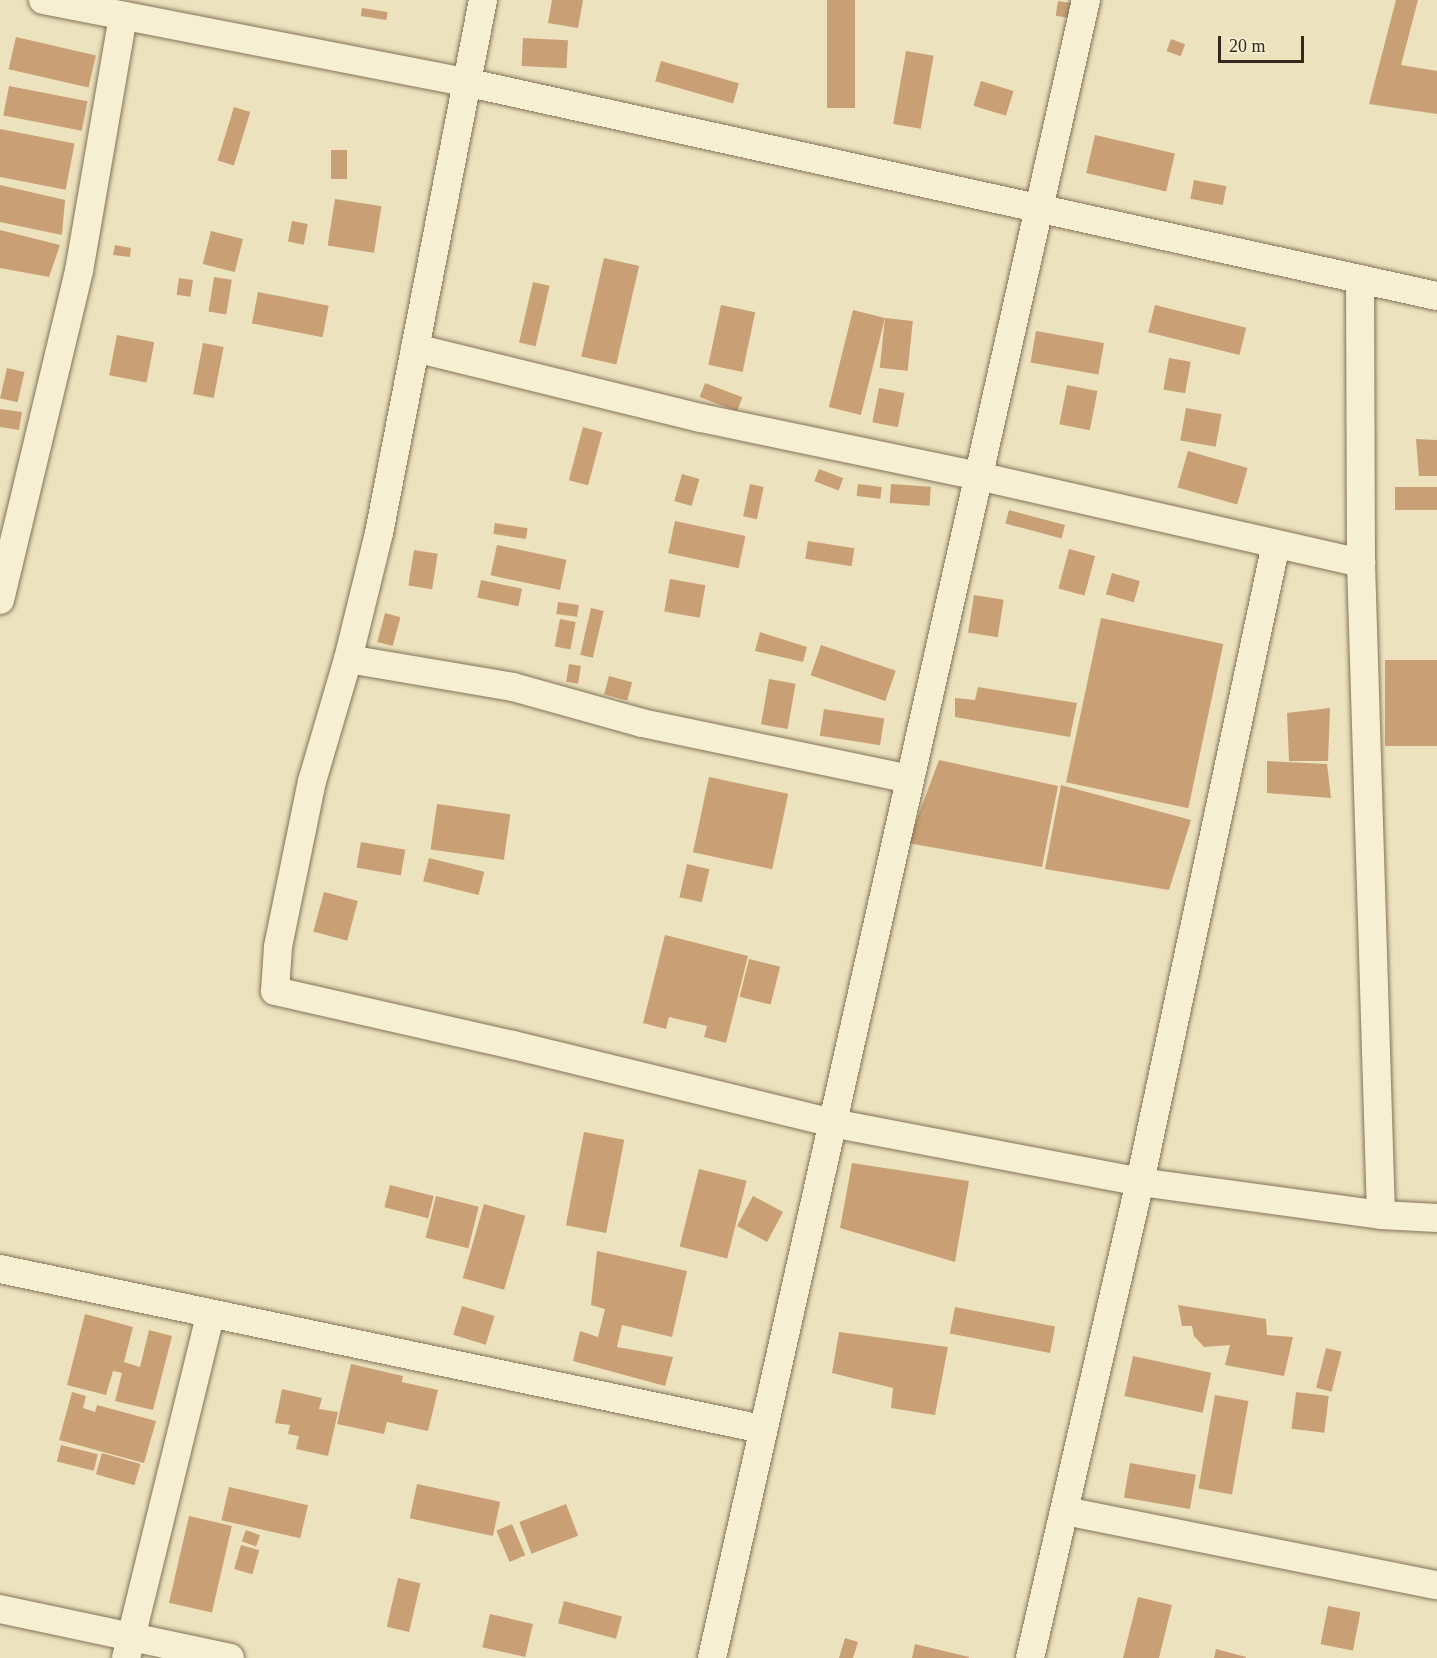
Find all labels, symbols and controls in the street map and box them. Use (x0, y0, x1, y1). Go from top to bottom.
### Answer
scale bar (1221, 24, 1306, 62)
text: 20 m (1229, 36, 1266, 56)

